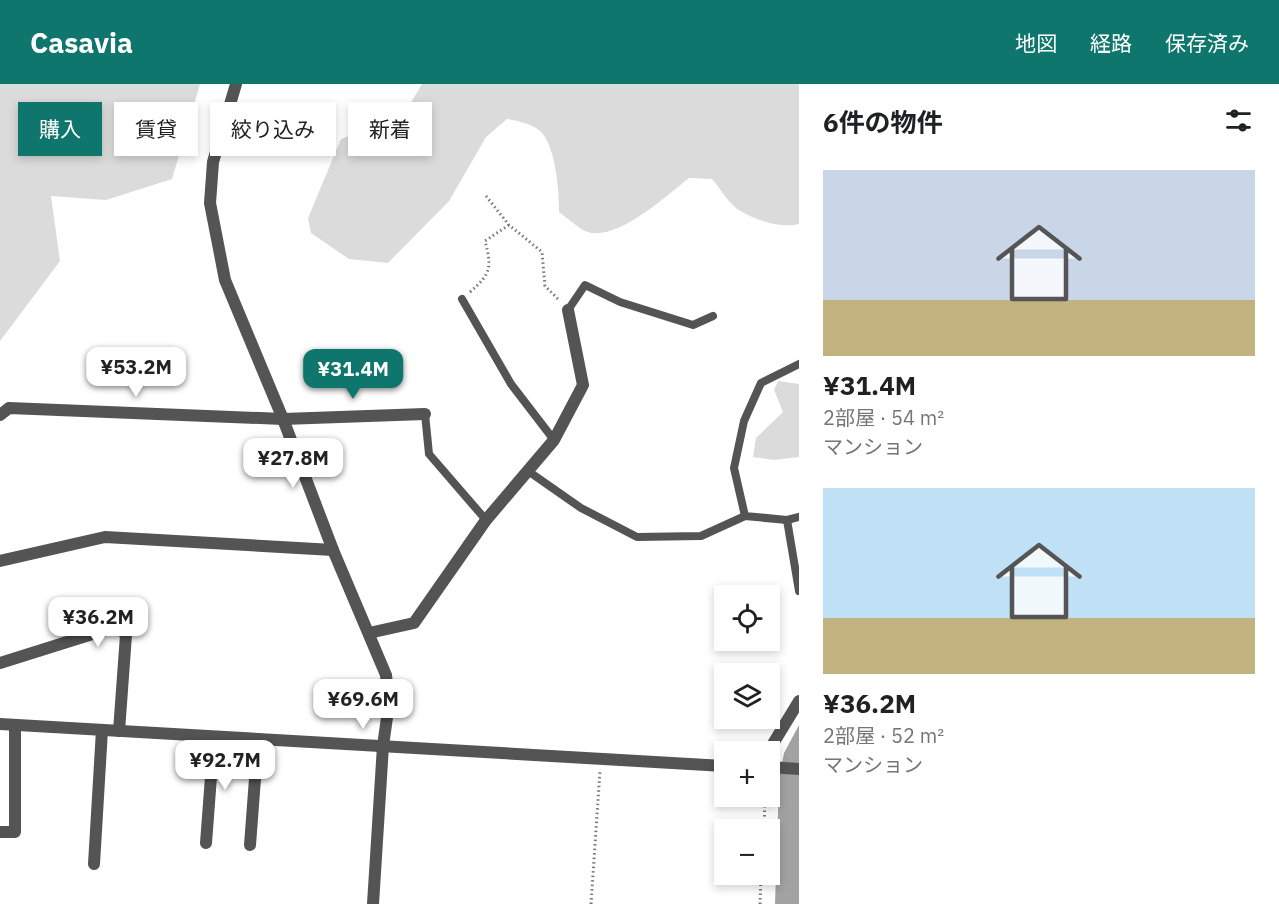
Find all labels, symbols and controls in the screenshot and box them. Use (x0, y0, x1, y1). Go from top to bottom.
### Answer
text: Casavia (30, 24, 133, 61)
text: 地図 (1015, 29, 1057, 57)
text: 経路 (1090, 29, 1132, 57)
text: 保存済み (1165, 29, 1249, 57)
chip: 購入 (18, 102, 102, 156)
chip: 賃貸 (114, 102, 198, 156)
chip: 絞り込み (210, 102, 336, 156)
chip: 新着 (348, 102, 432, 156)
icon: filters (1222, 104, 1255, 137)
text: 6件の物件 (823, 105, 943, 139)
icon: home (985, 209, 1093, 317)
pin: ¥53.2M (87, 347, 185, 398)
pin: ¥31.4M (304, 349, 402, 400)
text: ¥53.2M (100, 353, 172, 380)
text: ¥31.4M (317, 355, 389, 382)
text: ¥31.4M (823, 368, 916, 402)
text: 2部屋 · 54 m² (823, 404, 944, 431)
text: マンション (823, 433, 923, 460)
pin: ¥27.8M (244, 438, 342, 489)
text: ¥27.8M (257, 444, 329, 471)
icon: home (985, 527, 1093, 635)
map controls (714, 585, 780, 885)
button: locate (714, 585, 780, 651)
pin: ¥36.2M (49, 597, 147, 648)
text: ¥36.2M (62, 603, 134, 630)
button: layers (714, 663, 780, 729)
pin: ¥69.6M (314, 679, 412, 730)
text: ¥69.6M (327, 685, 399, 712)
text: ¥36.2M (823, 686, 916, 720)
text: 2部屋 · 52 m² (823, 722, 944, 749)
pin: ¥92.7M (176, 740, 274, 791)
button: + (714, 741, 780, 807)
text: ¥92.7M (189, 746, 261, 773)
text: マンション (823, 751, 923, 778)
button: − (714, 819, 780, 885)

